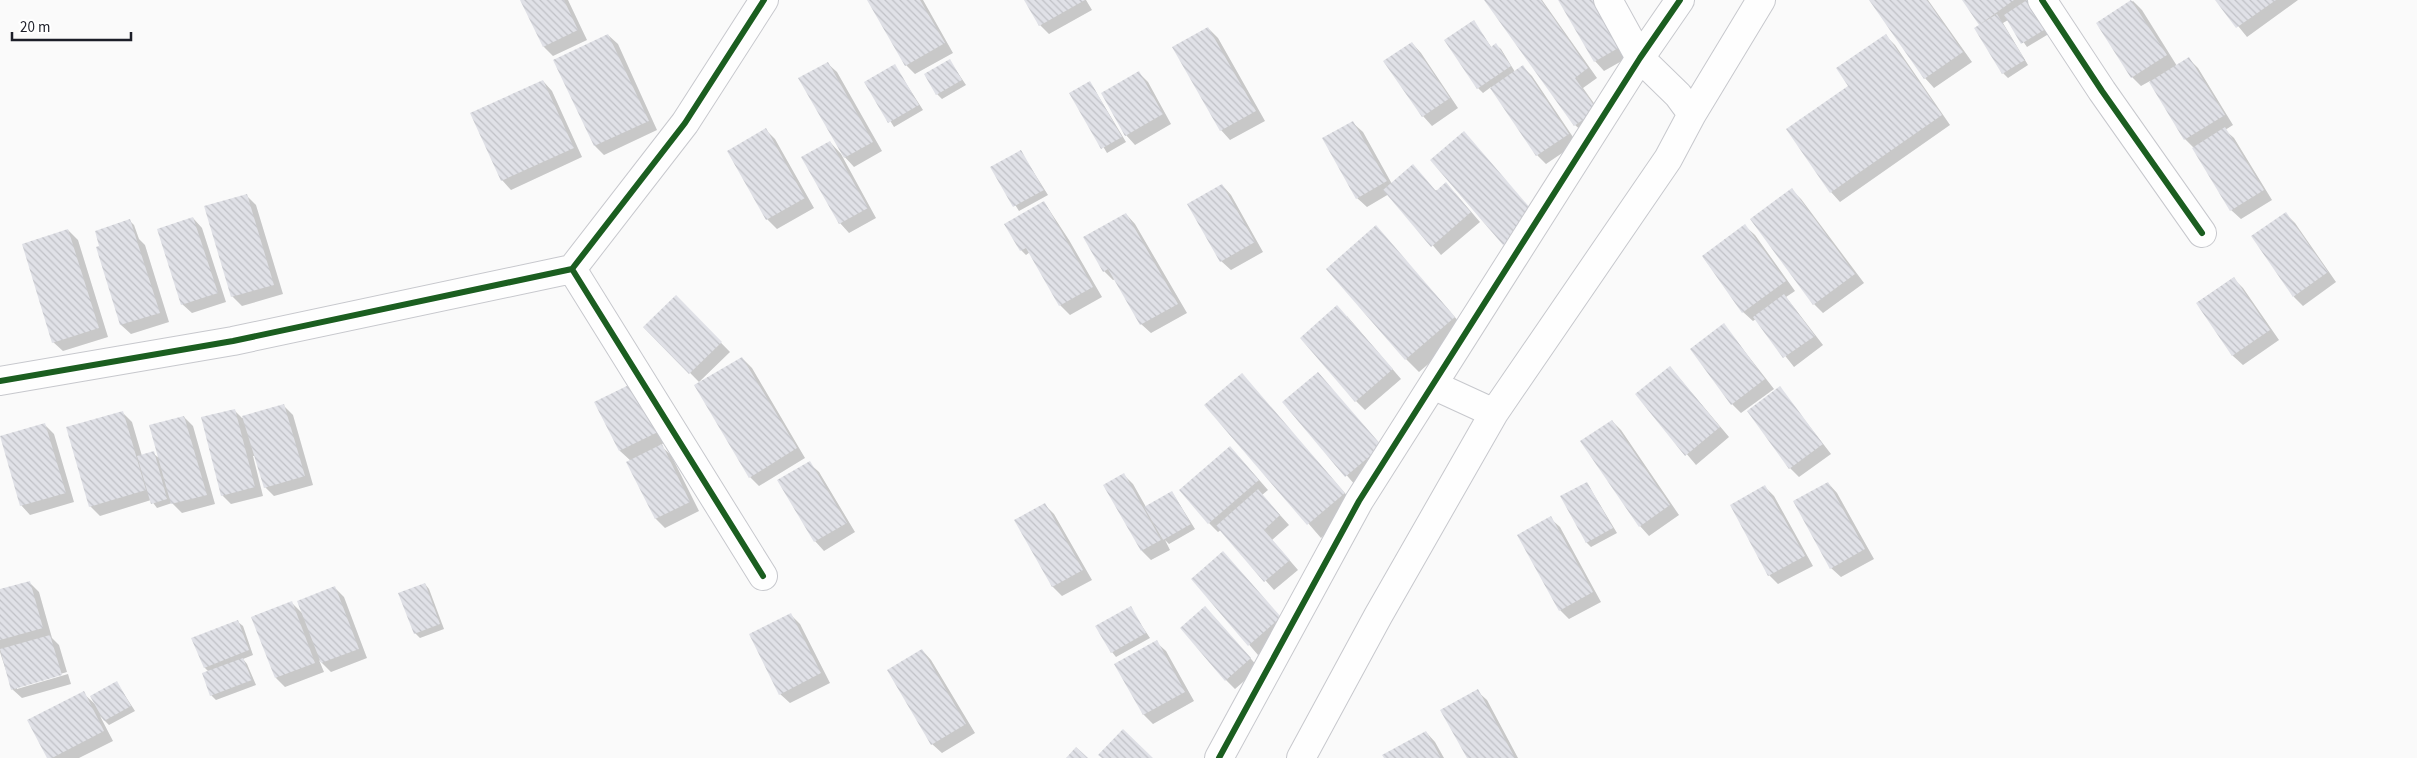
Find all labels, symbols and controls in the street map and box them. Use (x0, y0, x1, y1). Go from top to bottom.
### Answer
scale bar (12, 10, 131, 42)
text: 20 m (20, 17, 50, 38)

